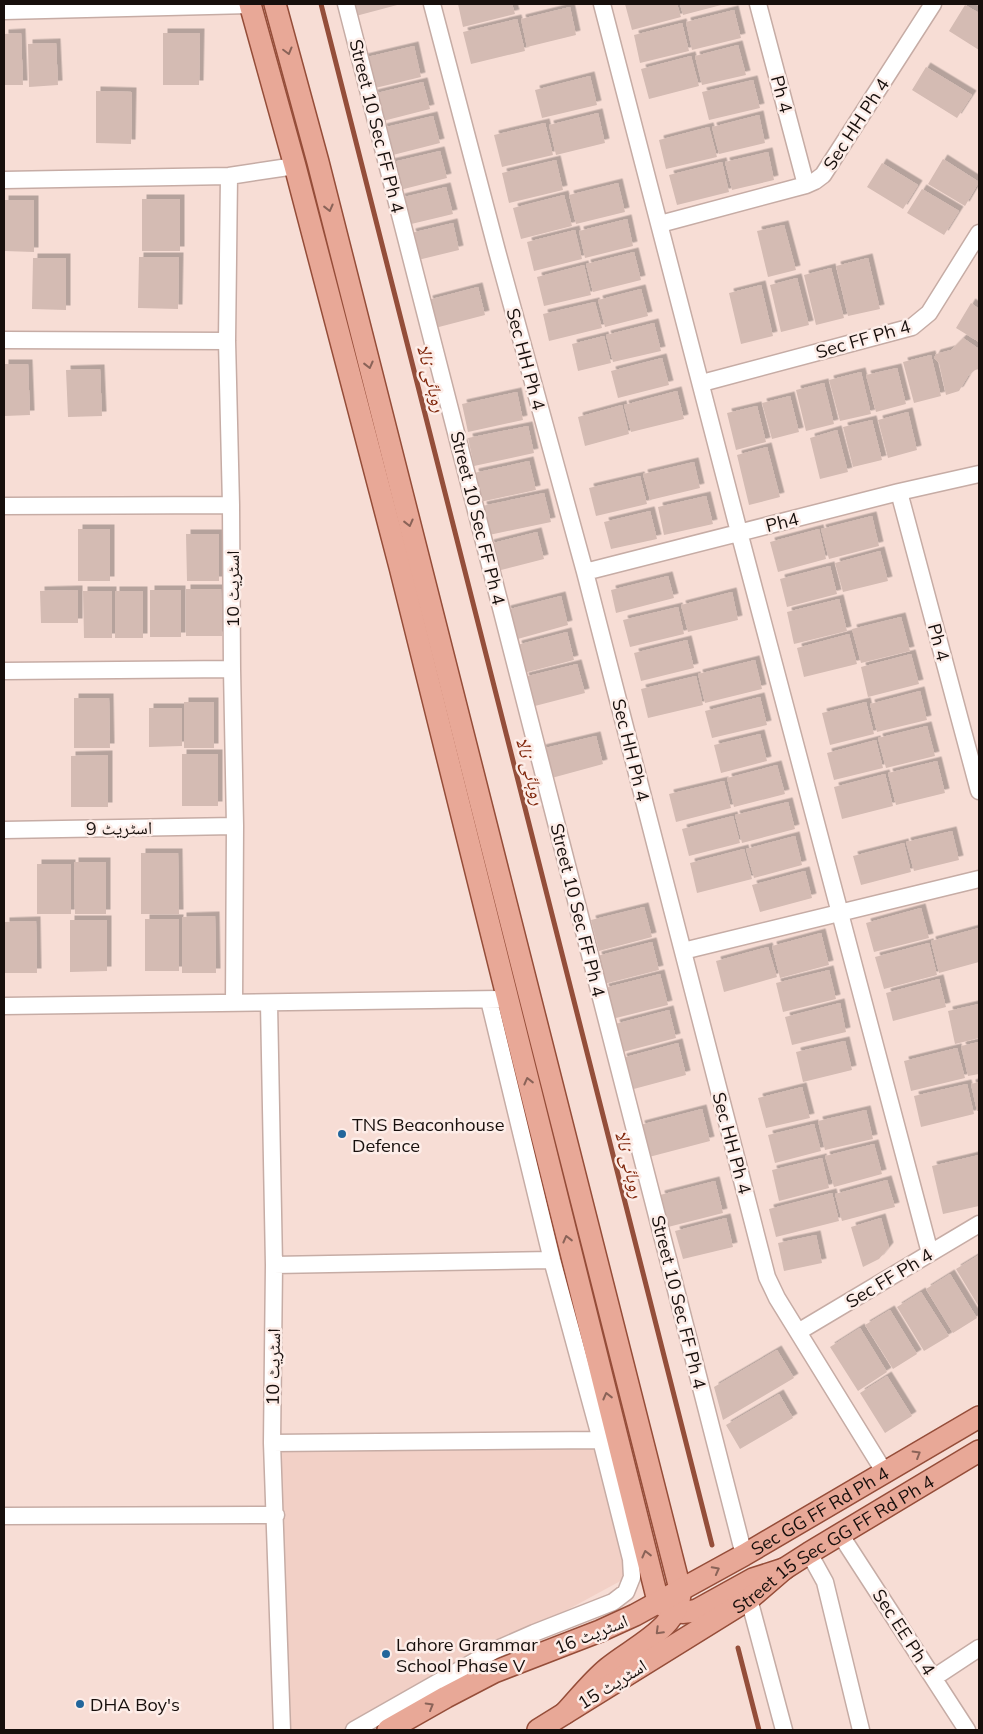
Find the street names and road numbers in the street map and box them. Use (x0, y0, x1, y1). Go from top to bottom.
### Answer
street label: Street 10 Sec FF Ph 4 (344, 37, 410, 215)
street label: Ph 4 (766, 73, 798, 115)
street label: Sec HH Ph 4 (818, 74, 894, 174)
street label: Sec HH Ph 4 (501, 305, 551, 413)
street label: Sec FF Ph 4 (813, 314, 913, 363)
street label: Street 10 Sec FF Ph 4 (445, 429, 511, 607)
street label: Ph4 (763, 507, 801, 537)
street label: اسٹریٹ 10 (221, 550, 244, 628)
street label: Ph 4 (923, 621, 955, 663)
street label: Sec HH Ph 4 (607, 696, 655, 804)
street label: اسٹریٹ 9 (86, 816, 152, 840)
street label: Street 10 Sec FF Ph 4 (545, 821, 611, 999)
street label: Sec HH Ph 4 (707, 1089, 757, 1197)
street label: Street 10 Sec FF Ph 4 (646, 1213, 712, 1391)
street label: Sec FF Ph 4 (841, 1243, 937, 1313)
street label: اسٹریٹ 10 (261, 1328, 285, 1406)
street label: Sec GG FF Rd Ph 4 (746, 1461, 893, 1560)
street label: Street 15 Sec GG FF Rd Ph 4 (728, 1469, 938, 1618)
street label: Sec EE Ph 4 (868, 1585, 941, 1680)
street label: اسٹریٹ 16 (551, 1609, 631, 1659)
street label: اسٹریٹ 15 (573, 1654, 651, 1714)

